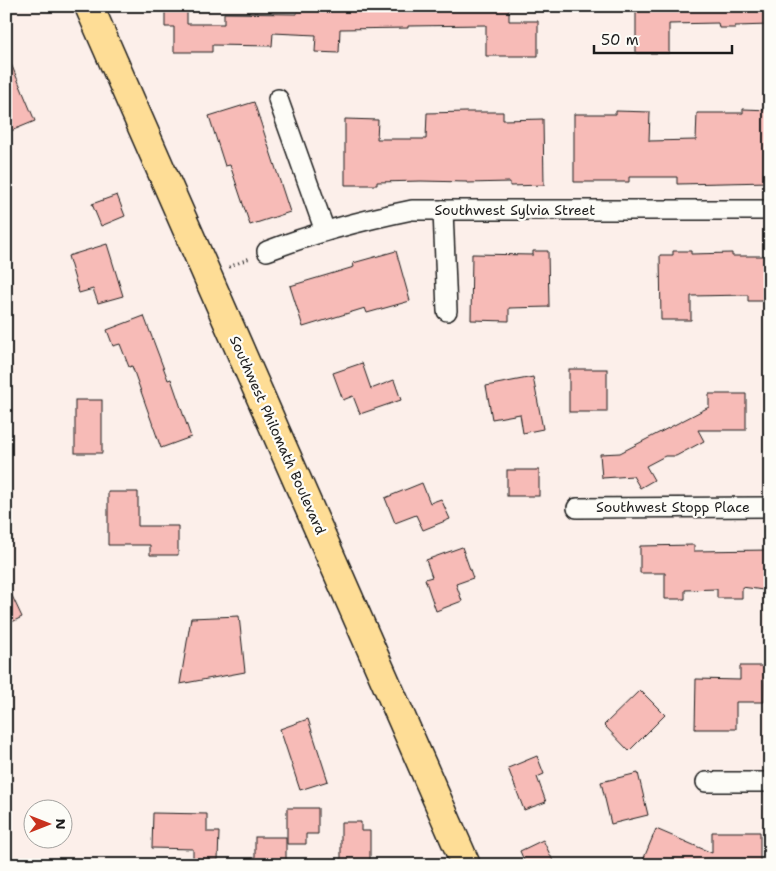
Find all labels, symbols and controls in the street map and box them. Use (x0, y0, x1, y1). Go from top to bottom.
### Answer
scale bar (594, 22, 731, 54)
text: 50 m (601, 30, 639, 50)
street label: Southwest Sylvia Street (435, 201, 595, 219)
street label: Southwest Philomath Boulevard (226, 333, 330, 537)
street label: Southwest Stopp Place (596, 498, 750, 516)
north arrow (22, 798, 72, 848)
text: N (52, 818, 70, 830)

